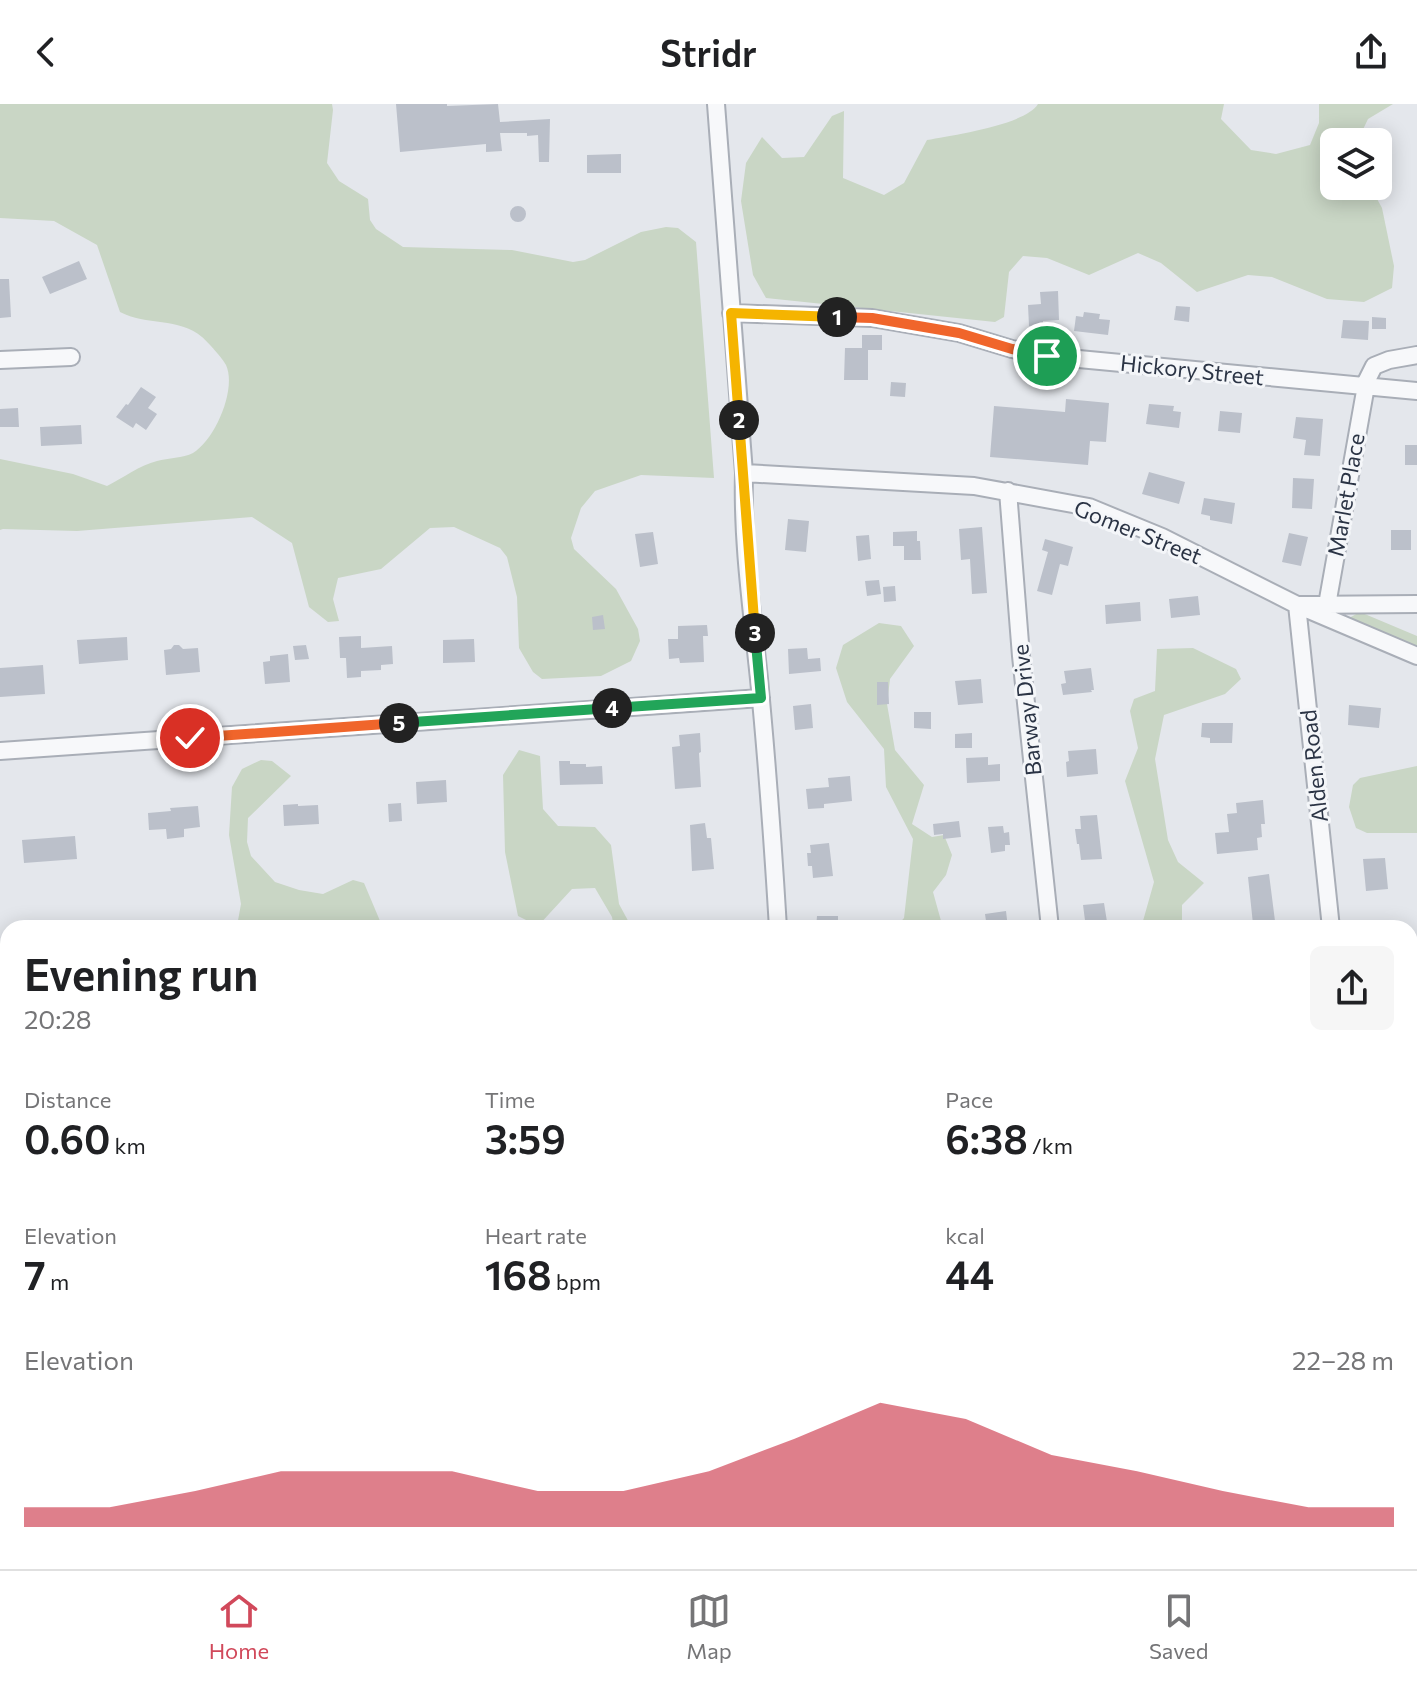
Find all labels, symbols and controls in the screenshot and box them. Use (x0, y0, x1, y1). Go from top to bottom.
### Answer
icon: back (24, 30, 68, 74)
text: Stridr (660, 30, 757, 74)
icon: share (1349, 30, 1393, 74)
map controls (1320, 128, 1392, 200)
button: layers (1320, 128, 1392, 200)
pin: 1 (817, 297, 857, 337)
text: 1 (832, 303, 842, 330)
pin (1013, 322, 1081, 390)
icon: arrive (1025, 334, 1069, 378)
street label: Hickory Street (1119, 349, 1265, 390)
pin: 2 (719, 400, 759, 440)
text: 2 (733, 406, 745, 433)
street label: Marlet Place (1321, 431, 1370, 559)
street label: Gomer Street (1070, 494, 1206, 569)
pin: 3 (735, 613, 775, 653)
text: 3 (749, 619, 761, 646)
street label: Barway Drive (1006, 643, 1047, 777)
pin: 4 (592, 688, 632, 728)
text: 4 (605, 694, 619, 721)
pin: 5 (379, 703, 419, 743)
pin (156, 704, 224, 772)
street label: Alden Road (1294, 708, 1333, 824)
text: 5 (393, 709, 405, 736)
icon: check (168, 716, 212, 760)
text: Evening run (24, 946, 258, 1000)
button: share (1310, 946, 1394, 1030)
text: 20:28 (24, 1003, 92, 1034)
text: Distance (24, 1086, 111, 1113)
text: Time (485, 1086, 535, 1113)
text: Pace (945, 1086, 993, 1113)
text: 0.60 (24, 1113, 110, 1162)
text: 3:59 (485, 1113, 566, 1162)
text: 6:38 (945, 1113, 1028, 1162)
text: km (110, 1132, 146, 1159)
text: /km (1028, 1132, 1073, 1159)
text: Elevation (24, 1222, 117, 1249)
text: Heart rate (485, 1222, 587, 1249)
text: kcal (945, 1222, 985, 1249)
text: 7 (24, 1249, 46, 1298)
text: 168 (485, 1249, 552, 1298)
text: 44 (945, 1249, 994, 1298)
text: m (46, 1268, 69, 1295)
text: bpm (552, 1268, 601, 1295)
text: Elevation (24, 1344, 134, 1375)
text: 22–28 m (1292, 1344, 1394, 1375)
tab: Home (209, 1589, 269, 1664)
tab: Map (686, 1589, 732, 1664)
tab: Saved (1149, 1589, 1208, 1664)

